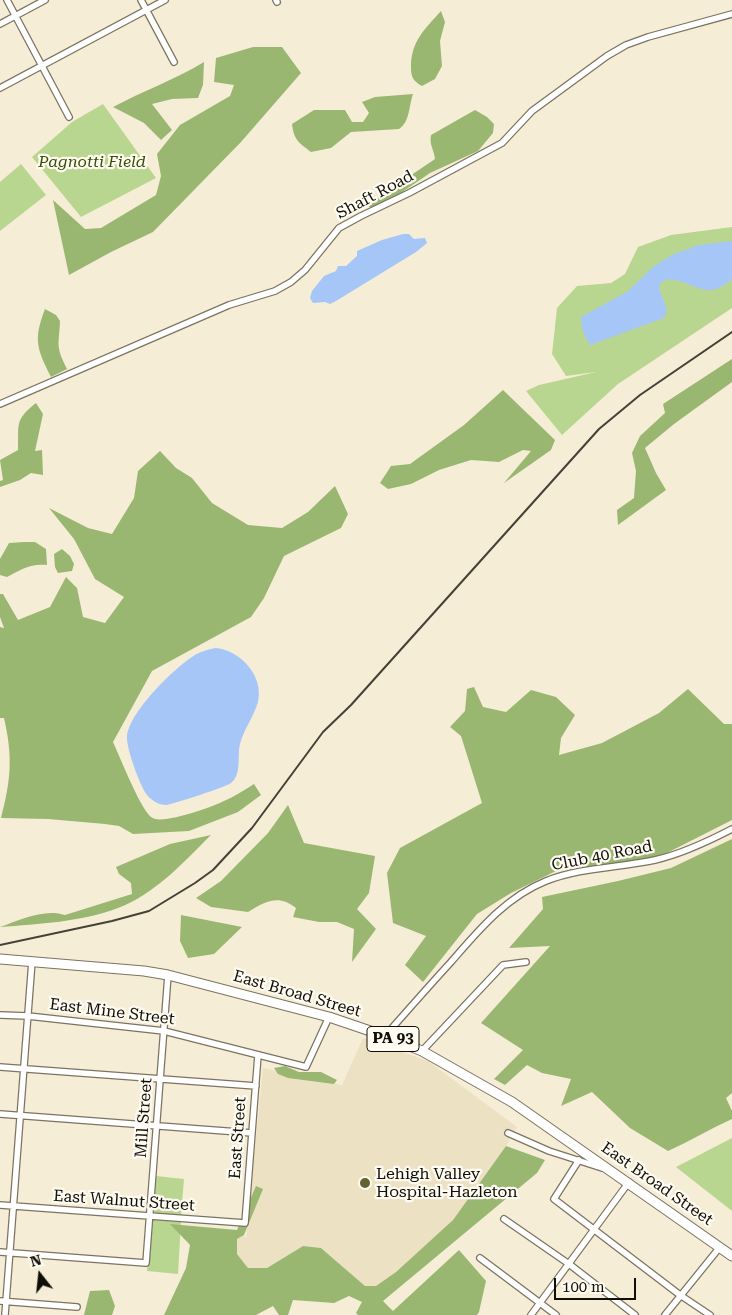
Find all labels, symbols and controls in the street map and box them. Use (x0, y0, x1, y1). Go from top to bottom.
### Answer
park label: Pagnotti Field (38, 152, 146, 172)
street label: Shaft Road (333, 167, 417, 223)
street label: Club 40 Road (550, 837, 654, 875)
street label: East Broad Street (231, 967, 363, 1021)
street label: East Mine Street (48, 995, 176, 1029)
road number: PA 93 (367, 1026, 419, 1052)
street label: Mill Street (132, 1077, 156, 1159)
street label: East Street (226, 1096, 250, 1180)
street label: East Broad Street (597, 1138, 717, 1230)
place label: Lehigh Valley Hospital-Hazleton (376, 1164, 518, 1202)
marker: Lehigh Valley Hospital-Hazleton (358, 1176, 372, 1190)
street label: East Walnut Street (53, 1186, 195, 1216)
north arrow (15, 1250, 65, 1300)
text: N (28, 1251, 43, 1270)
scale bar (557, 1268, 640, 1300)
text: 100 m (562, 1278, 605, 1296)

